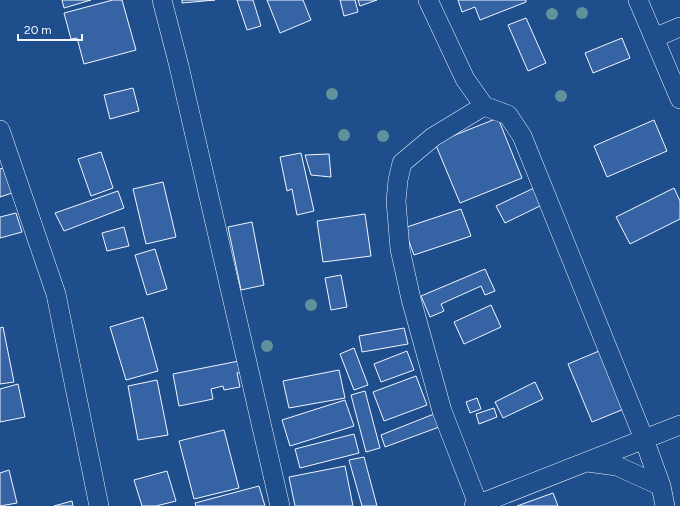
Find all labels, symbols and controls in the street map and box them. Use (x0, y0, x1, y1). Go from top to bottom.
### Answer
scale bar (18, 16, 82, 42)
text: 20 m (24, 23, 52, 37)

